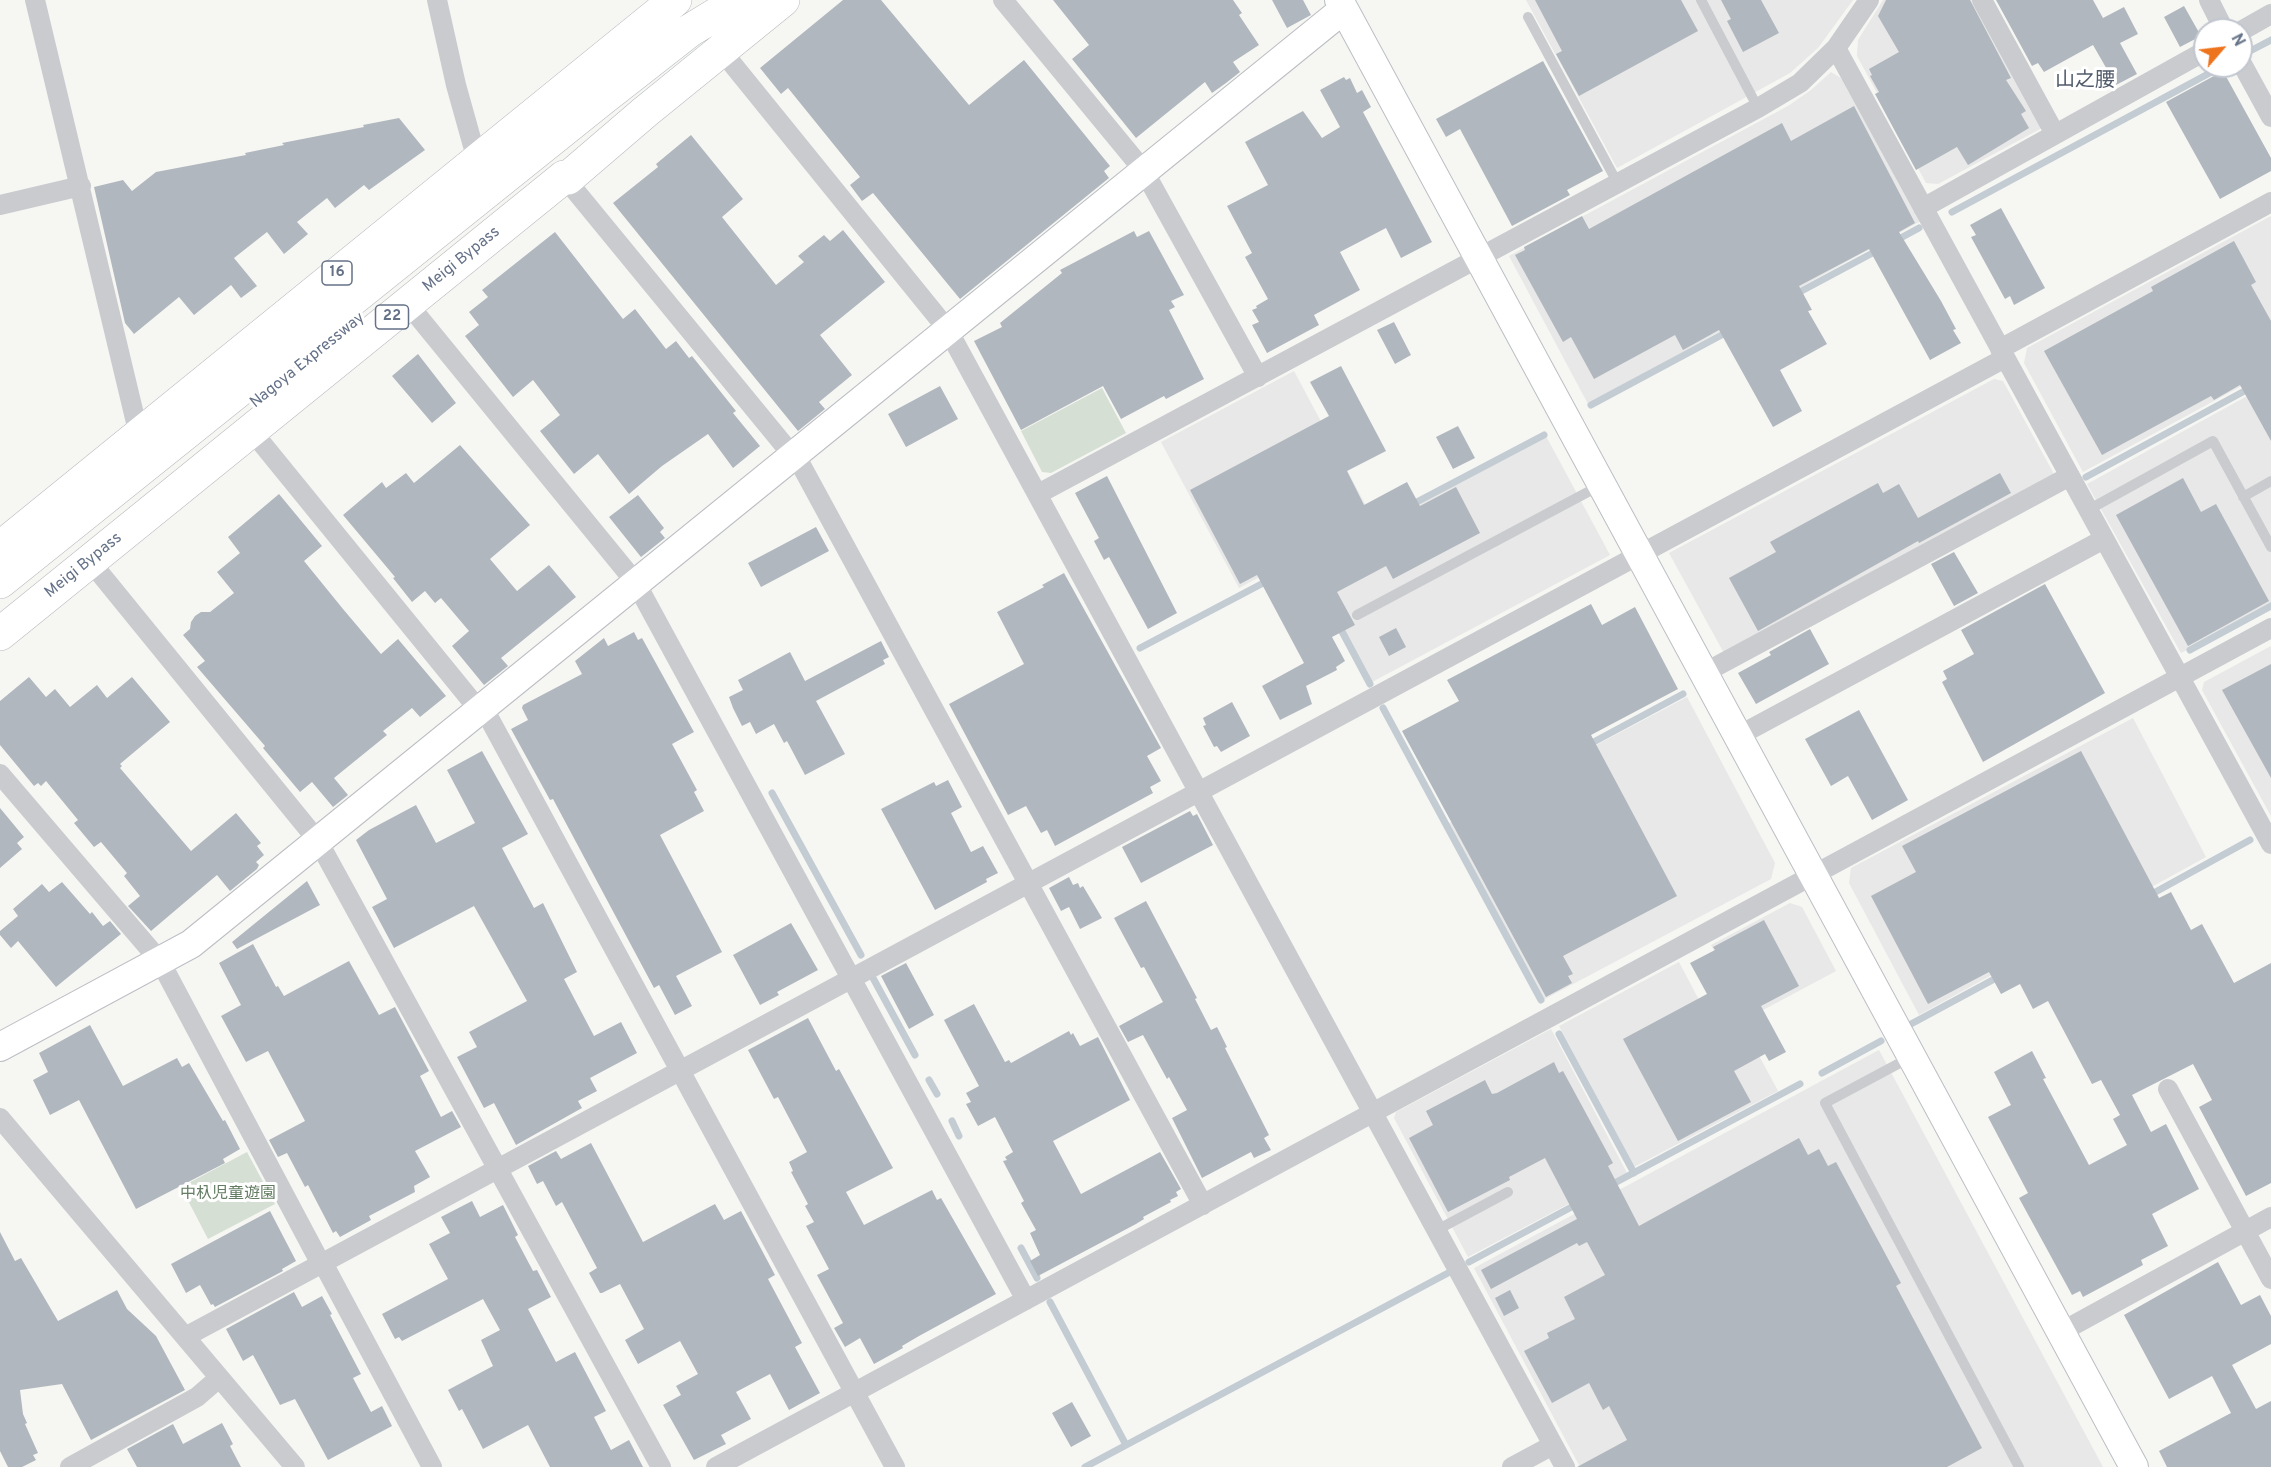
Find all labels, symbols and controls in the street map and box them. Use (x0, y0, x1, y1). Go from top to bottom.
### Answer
north arrow (2193, 18, 2253, 78)
text: N (2226, 31, 2249, 50)
district label: 山之腰 (2055, 70, 2115, 94)
street label: Meigi Bypass (420, 223, 504, 297)
road number: 16 (322, 261, 352, 285)
road number: 22 (376, 305, 408, 329)
street label: Nagoya Expressway (247, 309, 369, 413)
street label: Meigi Bypass (42, 529, 126, 603)
park label: 中杁児童遊園 (180, 1185, 276, 1205)

